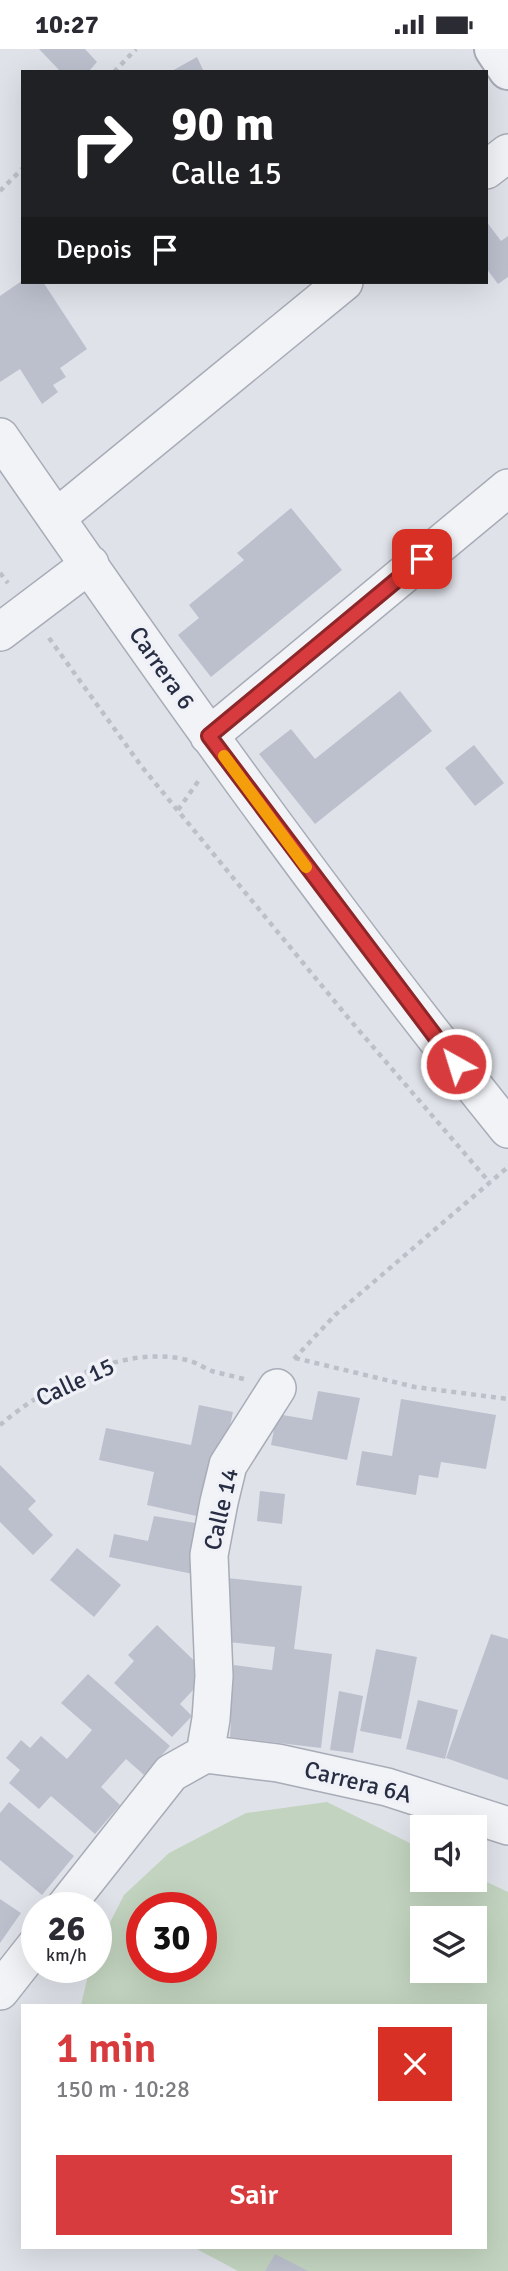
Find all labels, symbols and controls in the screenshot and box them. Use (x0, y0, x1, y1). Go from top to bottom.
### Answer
text: 10:27 (35, 9, 99, 41)
text: 90 m (171, 94, 274, 154)
icon: right (56, 98, 147, 189)
text: Calle 15 (171, 154, 282, 193)
icon: arrive (146, 231, 184, 269)
text: Depois (56, 234, 132, 266)
pin (392, 529, 452, 589)
icon: arrive (403, 540, 441, 578)
street label: Carrera 6 (123, 621, 201, 715)
position arrow (419, 1027, 493, 1101)
street label: Calle 15 (31, 1351, 119, 1413)
street label: Calle 14 (197, 1465, 245, 1553)
street label: Carrera 6A (301, 1754, 415, 1810)
map controls (410, 1815, 487, 1983)
button: sound (410, 1815, 487, 1892)
speed limit sign: 30 (126, 1892, 217, 1983)
button: layers (410, 1906, 487, 1983)
text: 26 (48, 1907, 85, 1950)
text: km/h (46, 1944, 87, 1966)
text: 1 min (56, 2023, 157, 2074)
button: close (378, 2027, 452, 2101)
text: 150 m · 10:28 (56, 2075, 190, 2104)
button: Sair (56, 2155, 452, 2235)

